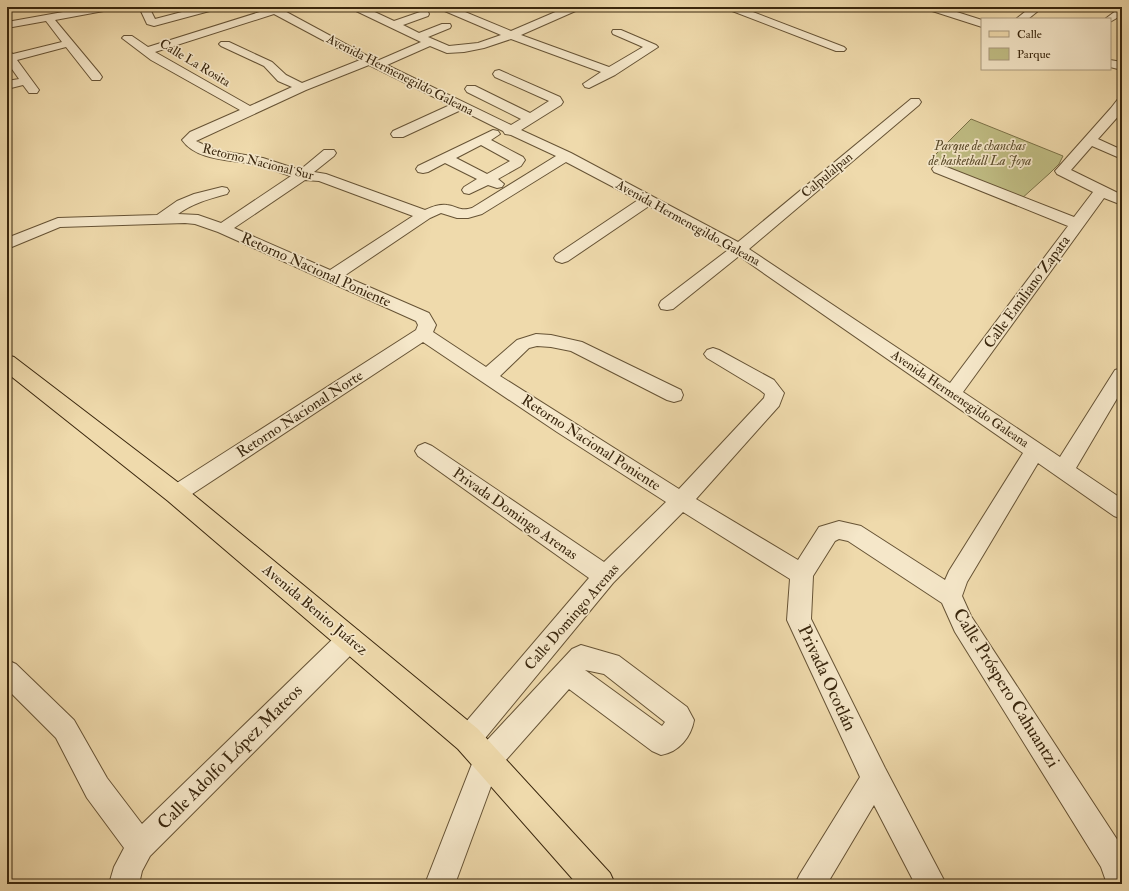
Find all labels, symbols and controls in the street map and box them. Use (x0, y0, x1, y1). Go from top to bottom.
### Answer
legend (981, 18, 1111, 70)
text: Calle (1017, 27, 1042, 42)
street label: Avenida Hermenegildo Galeana (323, 30, 477, 119)
street label: Calle La Rosita (157, 36, 234, 91)
text: Parque (1017, 47, 1051, 62)
park label: Parque de chanchas de basketball La Joya (928, 138, 1031, 169)
street label: Retorno Nacional Sur (201, 140, 315, 184)
street label: Calpulalpan (798, 149, 857, 202)
street label: Avenida Hermenegildo Galeana (612, 176, 764, 270)
street label: Retorno Nacional Poniente (238, 228, 394, 312)
street label: Calle Emiliano Zapata (980, 231, 1076, 353)
street label: Avenida Hermenegildo Galeana (887, 346, 1032, 452)
street label: Retorno Nacional Norte (233, 366, 367, 462)
street label: Retorno Nacional Poniente (518, 391, 664, 495)
street label: Privada Domingo Arenas (449, 464, 581, 564)
street label: Avenida Benito Juárez (257, 560, 372, 660)
street label: Calle Domingo Arenas (521, 560, 623, 674)
street label: Calle Próspero Cahuantzi (948, 604, 1065, 772)
street label: Privada Ocotlán (792, 621, 862, 735)
street label: Calle Adolfo López Mateos (152, 679, 308, 835)

